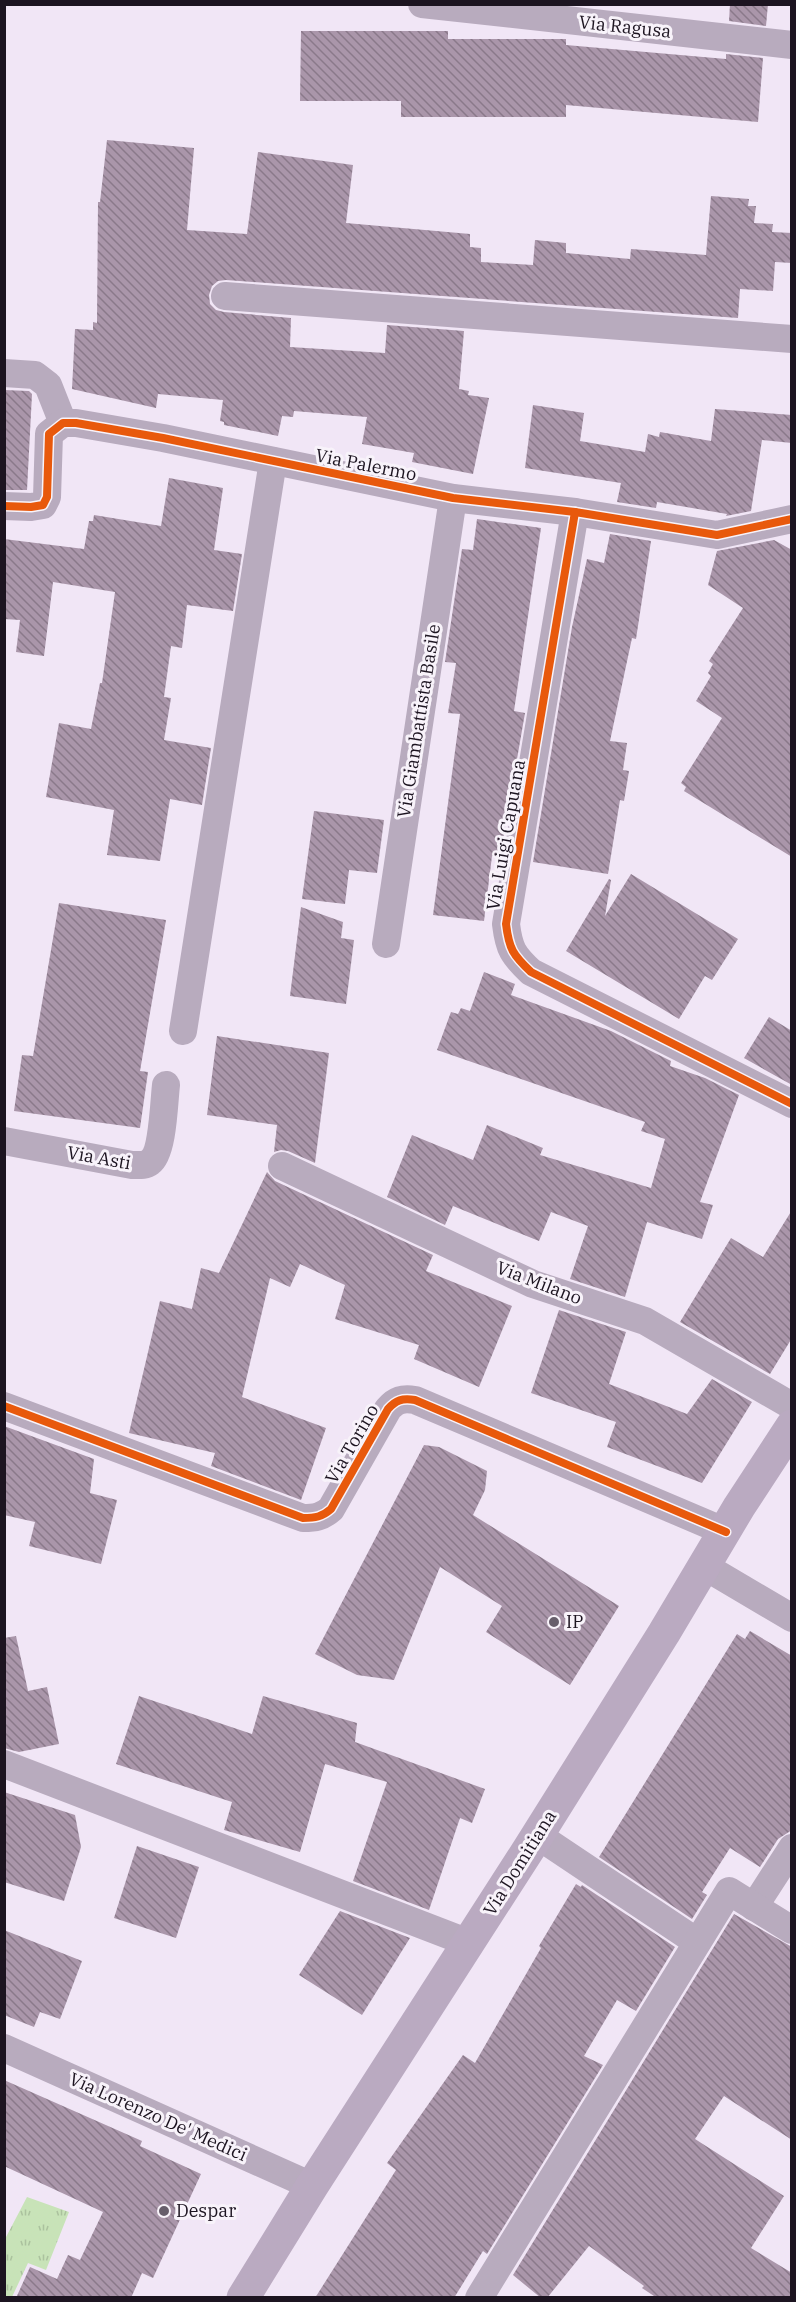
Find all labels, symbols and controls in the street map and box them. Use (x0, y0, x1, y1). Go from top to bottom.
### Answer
street label: Via Ragusa (578, 10, 672, 43)
street label: Via Palermo (314, 443, 419, 486)
street label: Via Giambattista Basile (392, 622, 445, 820)
street label: Via Luigi Capuana (481, 757, 530, 912)
street label: Via Asti (65, 1141, 133, 1174)
street label: Via Milano (493, 1256, 585, 1309)
street label: Via Torino (320, 1400, 383, 1487)
place label: IP (566, 1610, 583, 1633)
marker: IP (547, 1615, 561, 1629)
street label: Via Domitiana (478, 1806, 561, 1920)
street label: Via Lorenzo De' Medici (66, 2067, 251, 2166)
place label: Despar (176, 2199, 236, 2222)
marker: Despar (157, 2204, 171, 2218)

